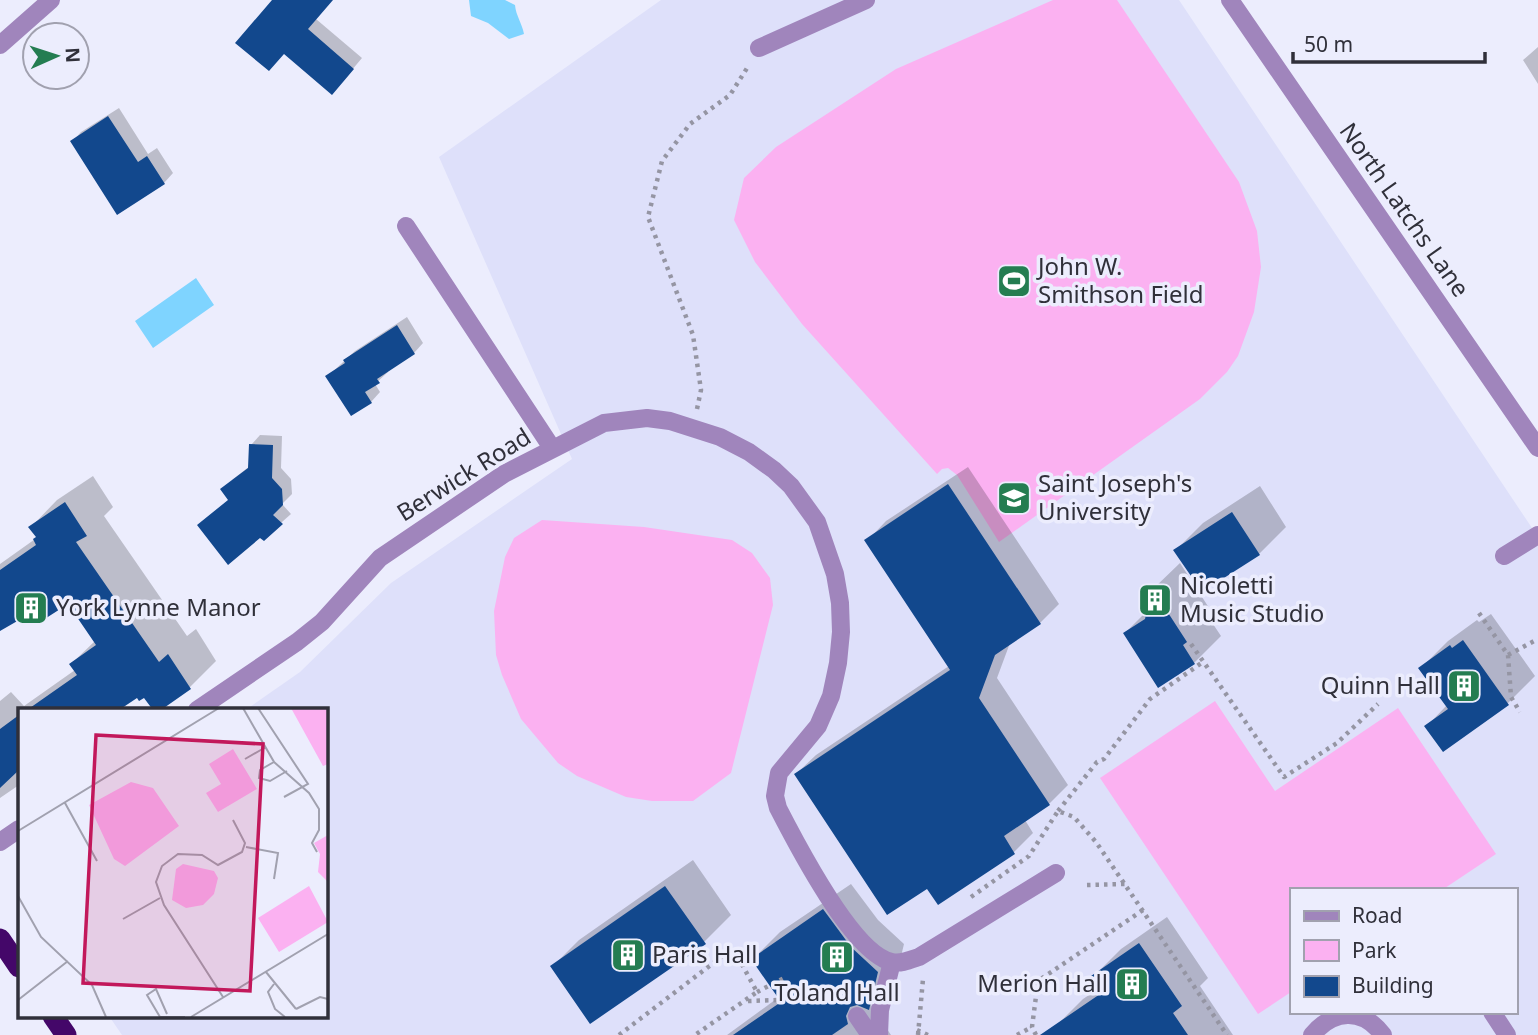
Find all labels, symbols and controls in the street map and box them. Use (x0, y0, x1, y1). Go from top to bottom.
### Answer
north arrow (21, 21, 91, 91)
scale bar (1293, 21, 1486, 65)
text: 50 m (1304, 30, 1353, 58)
text: N (60, 47, 86, 64)
street label: North Latchs Lane (1333, 115, 1478, 303)
place label: John W. Smithson Field (1036, 249, 1204, 310)
sports icon: John W. Smithson Field (995, 262, 1033, 300)
street label: Berwick Road (390, 419, 537, 528)
place label: Saint Joseph's University (1038, 466, 1192, 527)
school or university icon: Saint Joseph's University (995, 479, 1033, 517)
place label: Nicoletti Music Studio (1180, 568, 1324, 629)
building icon: Nicoletti Music Studio (1136, 581, 1174, 619)
building icon: York Lynne Manor (12, 589, 50, 627)
place label: York Lynne Manor (56, 590, 261, 623)
building icon: Quinn Hall (1445, 667, 1483, 705)
place label: Quinn Hall (1321, 668, 1440, 701)
inset map (18, 708, 327, 1018)
legend (1290, 888, 1517, 1014)
text: Road (1352, 901, 1402, 929)
building icon: Paris Hall (609, 936, 647, 974)
text: Park (1352, 936, 1397, 964)
place label: Paris Hall (652, 937, 757, 970)
building icon: Toland Hall (818, 938, 856, 976)
building icon: Merion Hall (1113, 965, 1151, 1003)
place label: Merion Hall (977, 966, 1108, 999)
text: Building (1352, 971, 1434, 999)
place label: Toland Hall (774, 975, 900, 1008)

